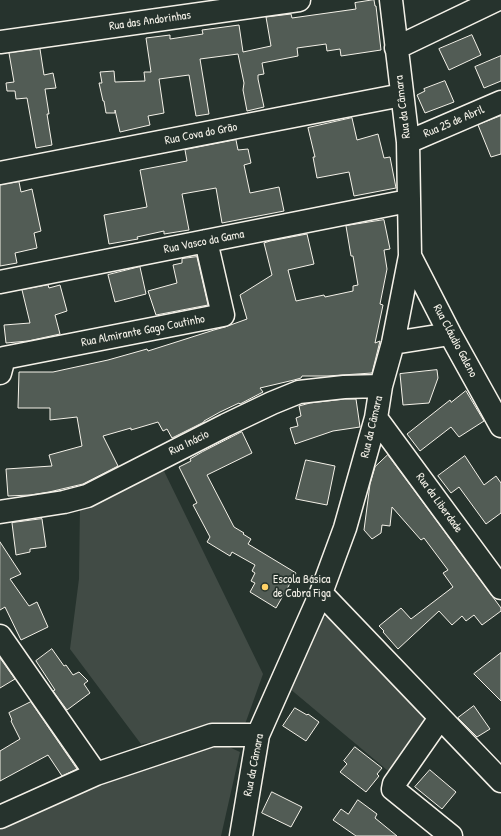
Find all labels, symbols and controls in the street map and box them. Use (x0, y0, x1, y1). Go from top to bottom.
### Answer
street label: Rua das Andorinhas (108, 8, 192, 34)
street label: Rua da Câmara (392, 75, 414, 139)
street label: Rua 25 de Abril (421, 103, 487, 141)
street label: Rua Cova do Grão (164, 120, 238, 148)
street label: Rua Vasco da Gama (163, 227, 245, 257)
street label: Rua Cláudio Galeno (430, 302, 480, 380)
street label: Rua Almirante Gago Coutinho (80, 312, 206, 350)
street label: Rua da Câmara (358, 395, 386, 459)
street label: Rua Inácio (167, 427, 211, 459)
street label: Rua da Liberdade (413, 470, 465, 536)
place label: Escola Básica de Cabra Figa (273, 573, 331, 601)
marker: Escola Básica de Cabra Figa (260, 582, 270, 592)
street label: Rua da Câmara (241, 733, 267, 797)

